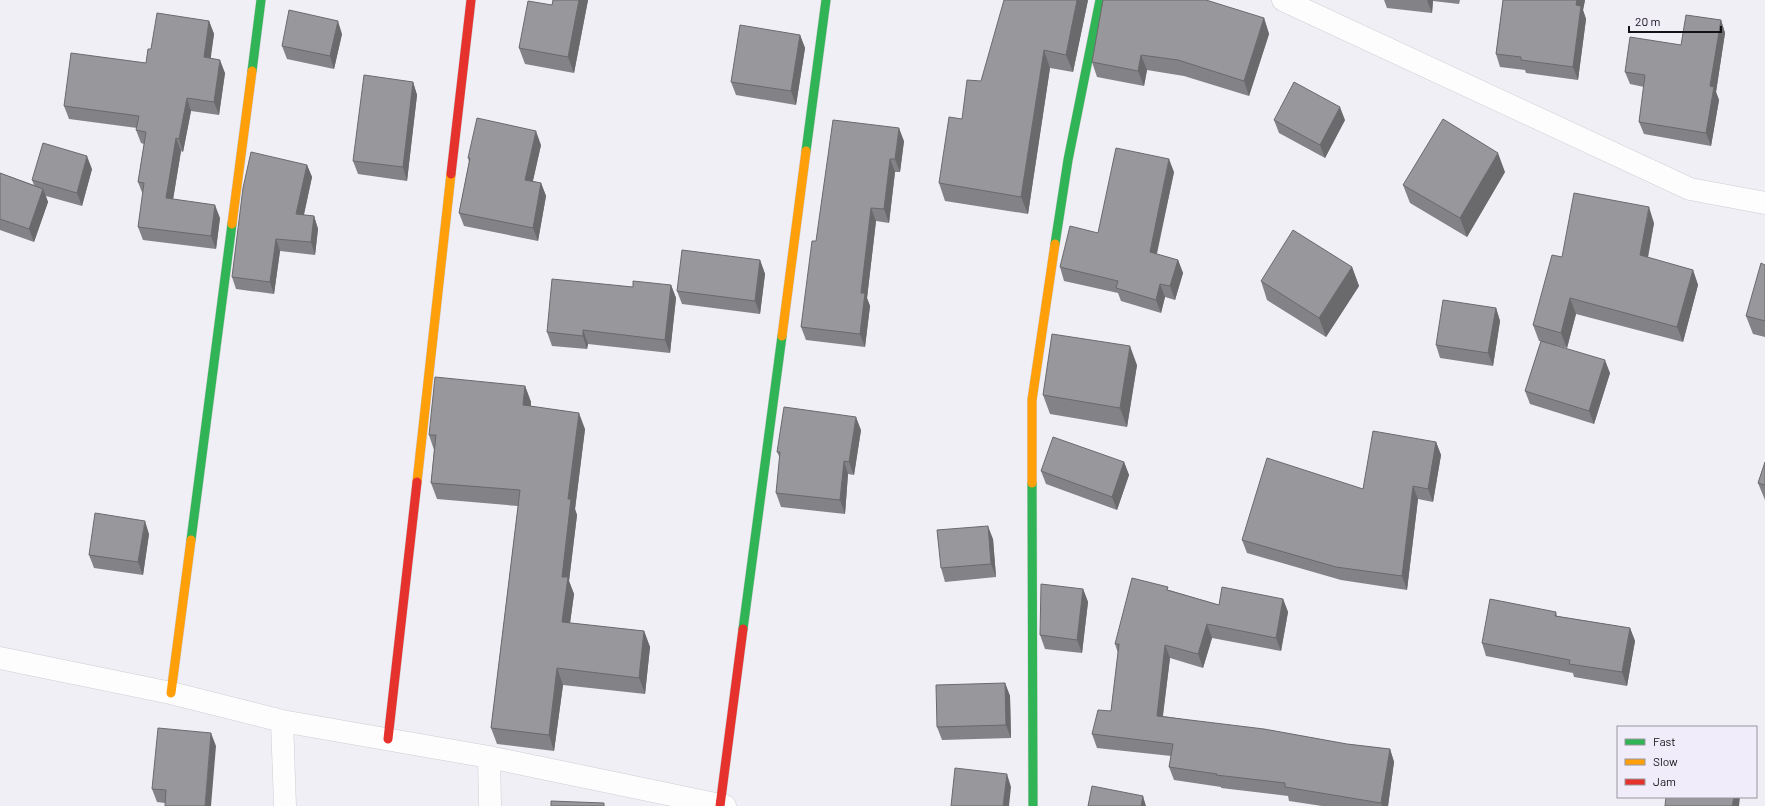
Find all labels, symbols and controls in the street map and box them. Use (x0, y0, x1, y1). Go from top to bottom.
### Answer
scale bar (1629, 8, 1721, 34)
text: 20 m (1635, 14, 1661, 28)
legend (1617, 726, 1757, 798)
text: Fast (1653, 734, 1676, 748)
text: Slow (1653, 754, 1678, 768)
text: Jam (1653, 774, 1676, 788)

